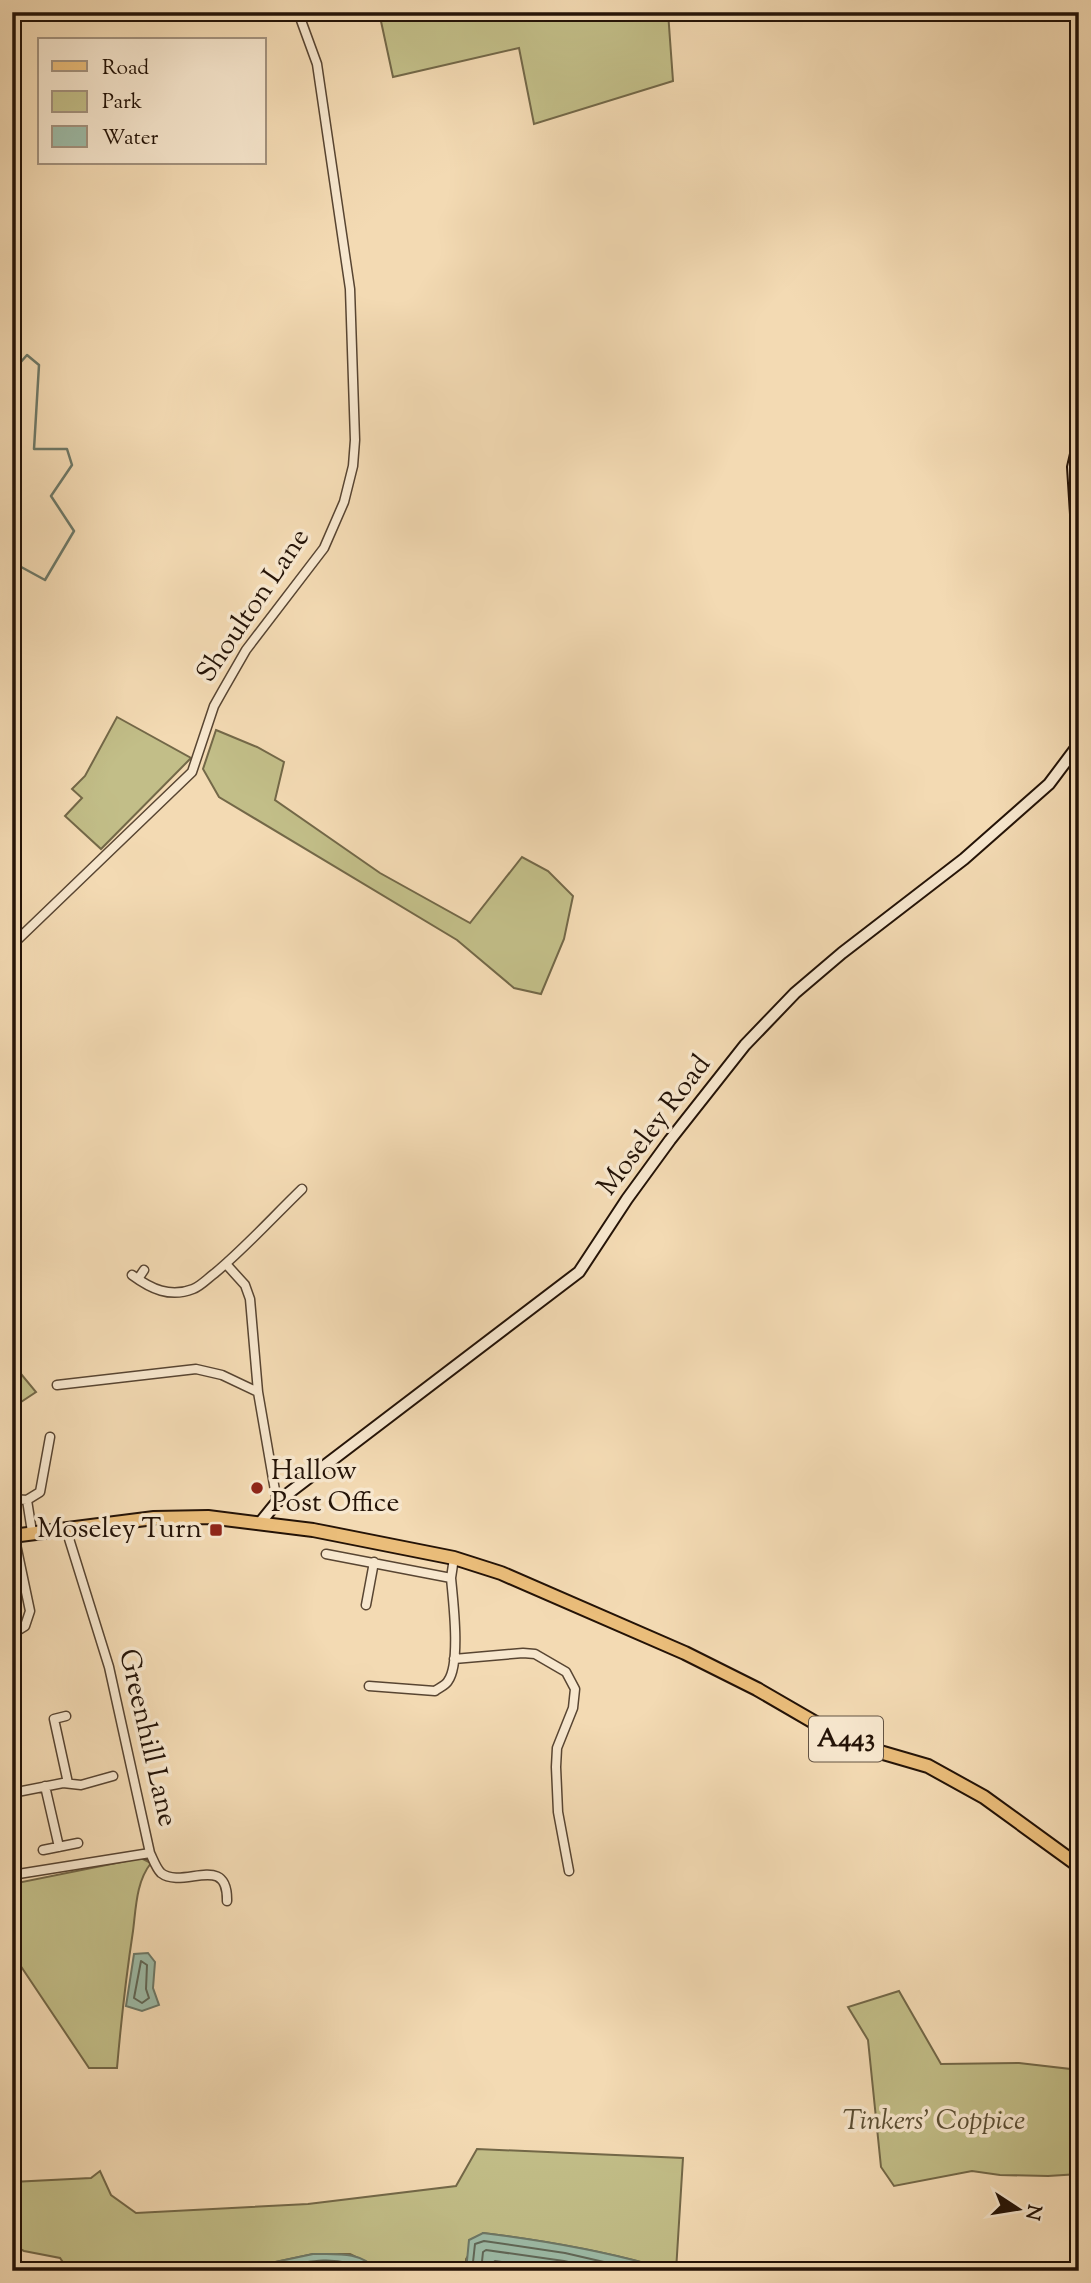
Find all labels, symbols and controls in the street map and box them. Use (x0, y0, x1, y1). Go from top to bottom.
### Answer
legend (38, 38, 266, 164)
text: Road (102, 54, 149, 84)
text: Park (102, 88, 143, 118)
text: Water (102, 124, 159, 154)
street label: Shoulton Lane (188, 521, 320, 691)
street label: Moseley Road (589, 1047, 721, 1205)
place label: Hallow Post Office (271, 1452, 400, 1524)
marker: Hallow Post Office (249, 1480, 265, 1496)
place label: Moseley Turn (37, 1510, 202, 1550)
marker: Moseley Turn (208, 1522, 224, 1538)
street label: Greenhill Lane (107, 1645, 187, 1831)
road number: A443 (809, 1716, 883, 1762)
park label: Tinkers' Coppice (843, 2102, 1025, 2142)
north arrow (982, 2174, 1052, 2244)
text: N (1017, 2202, 1047, 2222)

